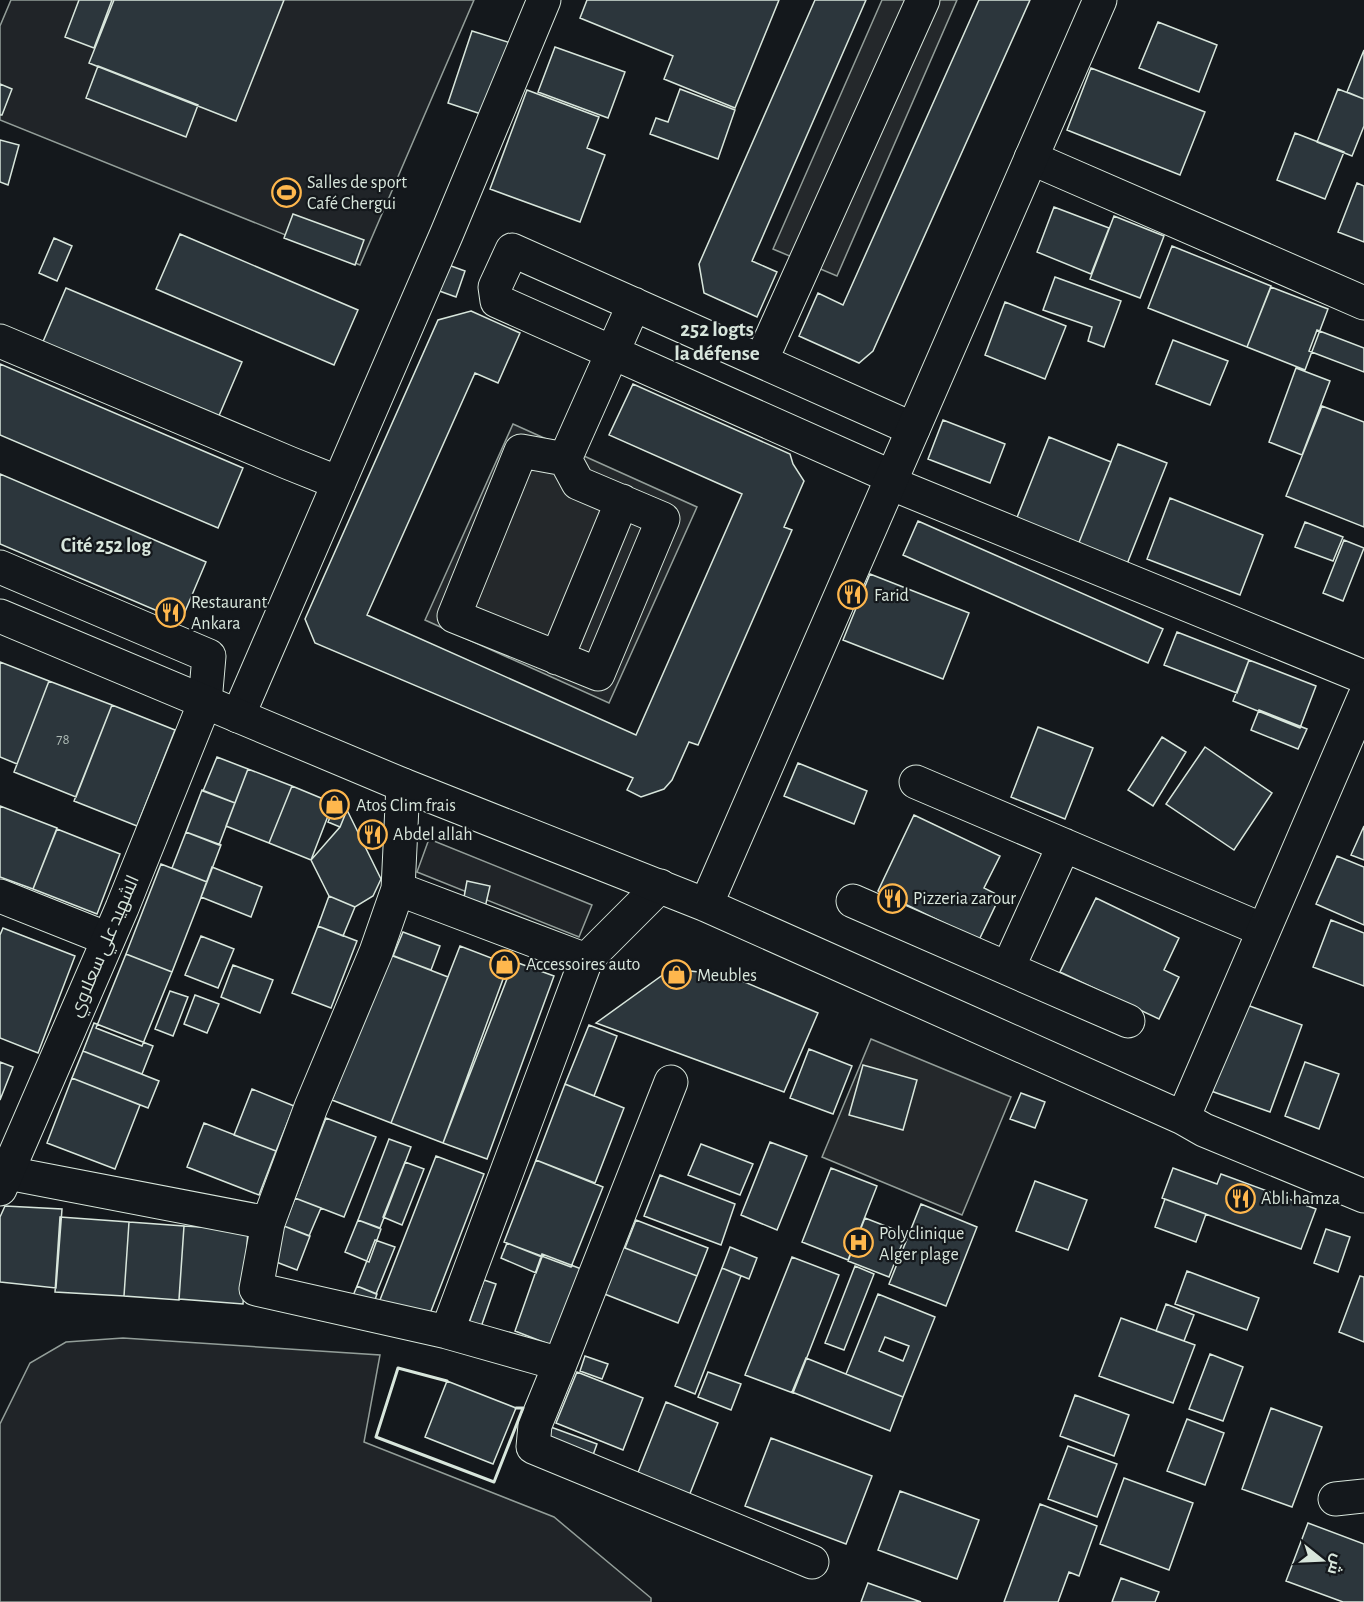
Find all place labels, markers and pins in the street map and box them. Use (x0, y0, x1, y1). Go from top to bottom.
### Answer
place label: Salles de sport Café Chergui (307, 174, 407, 213)
sports icon: Salles de sport Café Chergui (270, 176, 302, 208)
restaurant icon: Farid (837, 579, 869, 611)
place label: Farid (874, 587, 909, 605)
place label: Restaurant Ankara (191, 594, 267, 633)
restaurant icon: Restaurant Ankara (154, 596, 186, 628)
shop icon: Atos Clim frais (319, 789, 351, 821)
place label: Atos Clim frais (356, 797, 456, 815)
restaurant icon: Abdel allah (356, 818, 388, 850)
place label: Abdel allah (393, 826, 473, 844)
restaurant icon: Pizzeria zarour (876, 882, 908, 914)
place label: Pizzeria zarour (913, 890, 1016, 908)
shop icon: Accessoires auto (489, 948, 521, 980)
place label: Accessoires auto (526, 956, 640, 974)
shop icon: Meubles (660, 959, 692, 991)
place label: Meubles (697, 967, 757, 985)
restaurant icon: Abli hamza (1224, 1182, 1256, 1214)
place label: Abli hamza (1261, 1190, 1340, 1208)
place label: Polyclinique Alger plage (879, 1225, 964, 1264)
hospital icon: Polyclinique Alger plage (842, 1227, 874, 1259)

